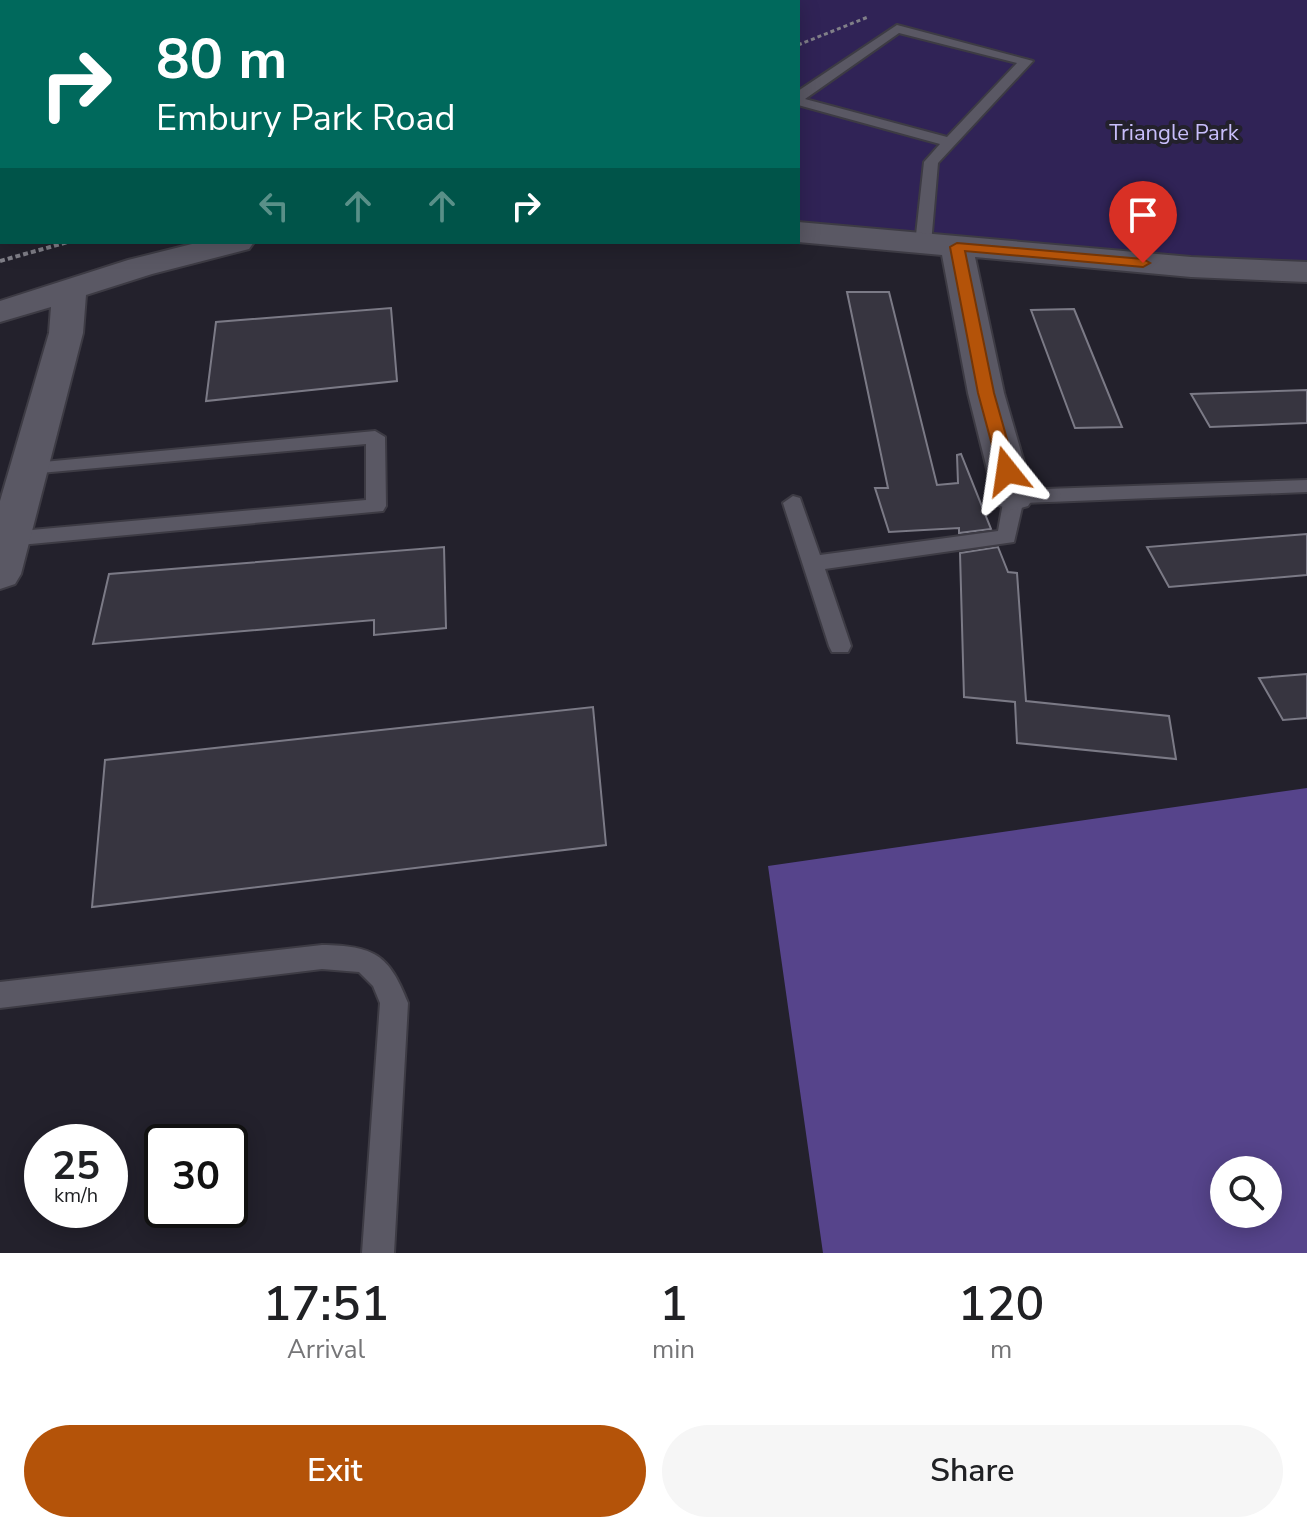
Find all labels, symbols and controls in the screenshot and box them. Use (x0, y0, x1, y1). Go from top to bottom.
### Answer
text: 80 m (156, 21, 287, 98)
icon: right (24, 32, 128, 136)
text: Embury Park Road (156, 94, 456, 143)
park label: Triangle Park (1109, 118, 1240, 148)
pin (1109, 181, 1177, 263)
icon: left (252, 184, 296, 228)
icon: ahead (336, 184, 380, 228)
icon: ahead (420, 184, 464, 228)
icon: right (504, 184, 548, 228)
icon: arrive (1121, 193, 1165, 237)
position arrow (965, 429, 1049, 513)
speed limit sign: 30 (144, 1124, 248, 1228)
text: 25 (52, 1139, 100, 1193)
map controls (1210, 1156, 1282, 1228)
button: search (1210, 1156, 1282, 1228)
text: km/h (54, 1182, 98, 1209)
text: 17:51 (263, 1271, 389, 1337)
text: 1 (659, 1271, 688, 1337)
text: 120 (958, 1271, 1044, 1337)
text: Arrival (287, 1332, 365, 1367)
text: min (652, 1332, 695, 1367)
text: m (990, 1332, 1012, 1367)
button: Exit (24, 1425, 646, 1517)
button: Share (662, 1425, 1283, 1517)

